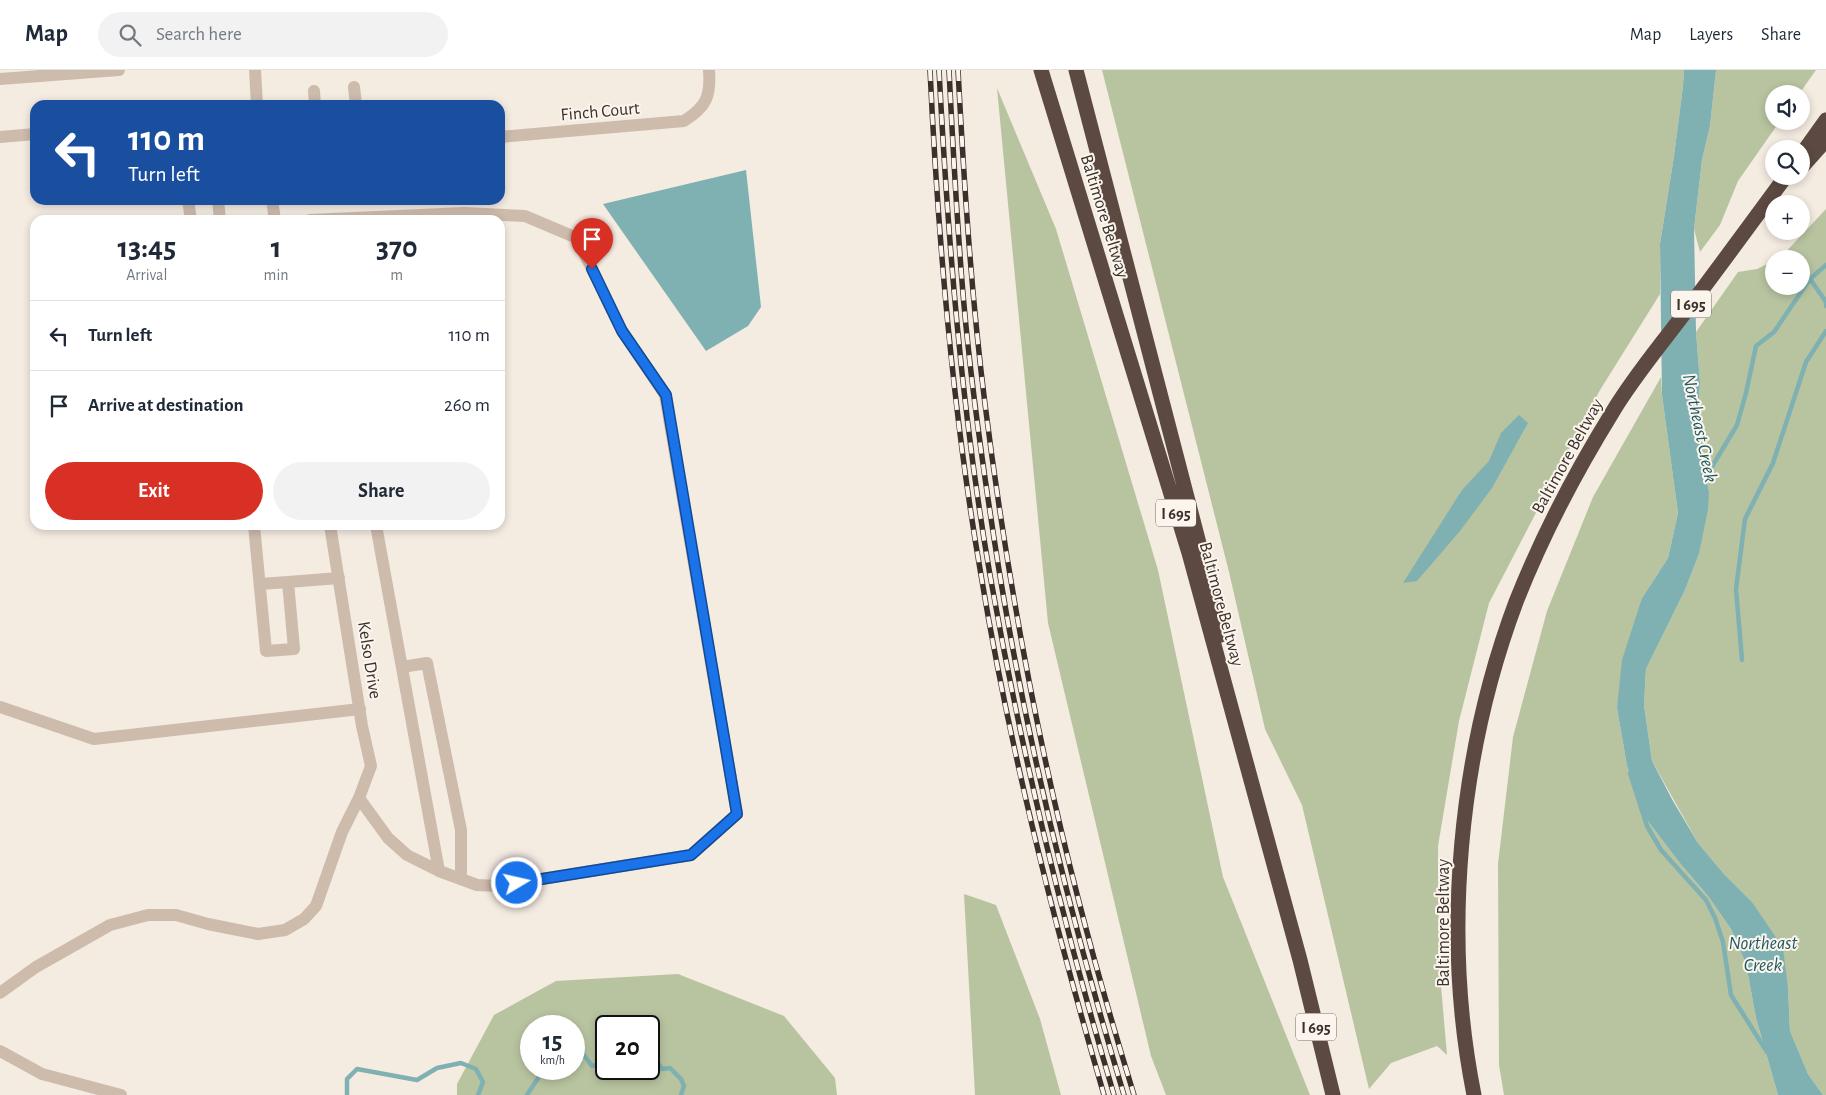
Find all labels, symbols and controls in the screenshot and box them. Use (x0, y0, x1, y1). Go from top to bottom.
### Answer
search box (98, 12, 448, 57)
icon: search (116, 21, 144, 49)
text: Map (25, 22, 68, 46)
text: Search here (156, 25, 242, 44)
text: Map (1630, 26, 1661, 44)
text: Layers (1689, 26, 1733, 44)
text: Share (1761, 26, 1801, 44)
map controls (1765, 85, 1810, 295)
button: sound (1765, 85, 1810, 130)
street label: Finch Court (560, 100, 641, 124)
icon: left (45, 120, 110, 185)
text: 110 m (128, 122, 205, 157)
button: search (1765, 140, 1810, 185)
street label: Baltimore Beltway (1077, 152, 1131, 281)
text: Turn left (128, 163, 200, 185)
button: + (1765, 195, 1810, 240)
pin (571, 218, 613, 269)
icon: arrive (578, 225, 606, 253)
text: 13:45 (117, 233, 176, 263)
text: 1 (271, 233, 281, 263)
text: 370 (376, 233, 418, 263)
button: − (1765, 250, 1810, 295)
text: Arrival (126, 267, 167, 283)
text: min (264, 267, 289, 283)
text: m (390, 267, 403, 283)
road number: I 695 (1671, 290, 1711, 318)
icon: left (45, 322, 73, 350)
text: Turn left (88, 326, 152, 345)
text: 110 m (449, 326, 490, 345)
water label: Northeast Creek (1679, 372, 1720, 484)
icon: arrive (45, 392, 73, 420)
text: Arrive at destination (88, 396, 244, 415)
text: 260 m (444, 396, 490, 415)
street label: Baltimore Beltway (1529, 396, 1607, 517)
button: Exit (45, 462, 263, 520)
button: Share (273, 462, 490, 520)
road number: I 695 (1156, 499, 1196, 526)
street label: Baltimore Beltway (1196, 540, 1246, 669)
street label: Kelso Drive (354, 620, 384, 700)
position arrow (490, 856, 542, 908)
street label: Baltimore Beltway (1435, 859, 1453, 987)
water label: Northeast Creek (1728, 934, 1798, 975)
road number: I 695 (1296, 1014, 1336, 1040)
speed limit sign: 20 (595, 1015, 660, 1080)
text: 15 (543, 1029, 562, 1054)
text: km/h (540, 1054, 565, 1066)

